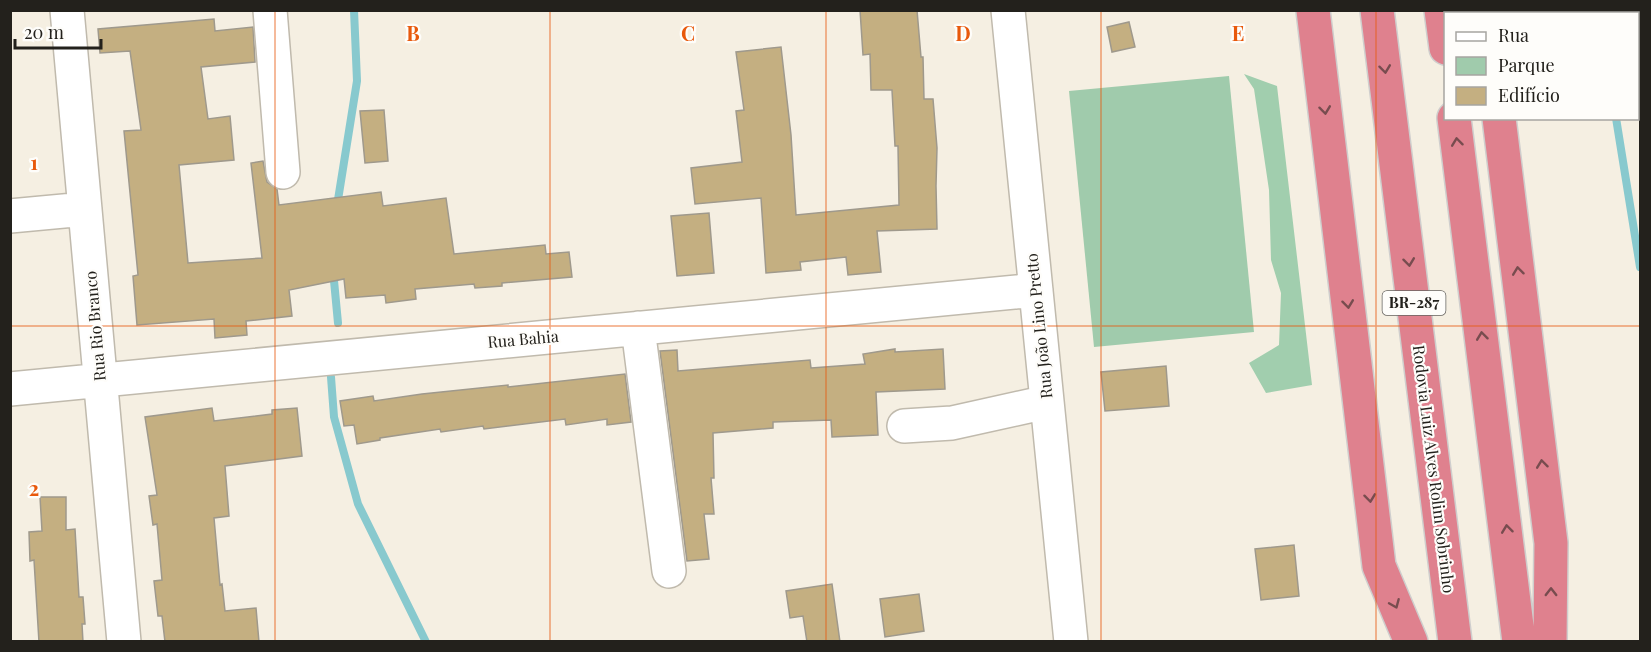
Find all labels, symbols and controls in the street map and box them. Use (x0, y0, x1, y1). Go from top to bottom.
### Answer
scale bar (15, 12, 100, 50)
legend (1444, 12, 1639, 120)
text: B (406, 19, 420, 46)
text: C (681, 19, 695, 46)
text: D (955, 19, 971, 46)
text: E (1232, 19, 1244, 46)
text: 20 m (24, 20, 64, 44)
text: Rua (1498, 23, 1529, 47)
text: Parque (1498, 53, 1555, 77)
one-way arrow (1378, 64, 1390, 73)
text: Edifício (1498, 83, 1560, 107)
one-way arrow (1318, 106, 1331, 115)
one-way arrow (1452, 138, 1464, 147)
text: 1 (30, 148, 38, 175)
street label: Rua João Lino Pretto (1020, 252, 1057, 400)
one-way arrow (1402, 257, 1414, 267)
one-way arrow (1512, 266, 1524, 276)
street label: Rua Rio Branco (79, 270, 110, 382)
road number: BR-287 (1382, 291, 1446, 315)
one-way arrow (1341, 299, 1353, 309)
street label: Rua Bahia (486, 325, 559, 352)
one-way arrow (1476, 331, 1489, 340)
street label: Rodovia Luiz Alves Rolim Sobrinho (1409, 344, 1460, 594)
one-way arrow (1536, 460, 1548, 469)
text: 2 (29, 474, 39, 501)
one-way arrow (1364, 493, 1376, 502)
one-way arrow (1501, 524, 1513, 534)
one-way arrow (1545, 588, 1557, 597)
one-way arrow (1388, 598, 1400, 609)

